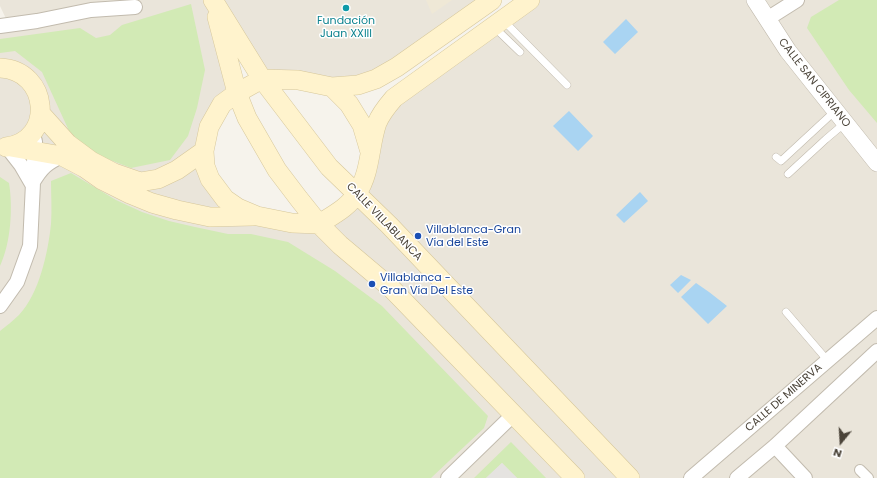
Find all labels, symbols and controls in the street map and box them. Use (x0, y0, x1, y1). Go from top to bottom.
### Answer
marker: Fundación Juan XXIII (341, 3, 351, 13)
place label: Fundación Juan XXIII (317, 14, 375, 40)
street label: CALLE SAN CIPRIANO (775, 36, 853, 130)
street label: CALLE VILLABLANCA (343, 180, 425, 264)
place label: Villablanca-Gran Vía del Este (426, 223, 521, 249)
marker: Villablanca-Gran Vía del Este (413, 231, 423, 241)
place label: Villablanca - Gran Vía Del Este (380, 271, 473, 297)
marker: Villablanca - Gran Vía Del Este (367, 279, 377, 289)
street label: CALLE DE MINERVA (743, 361, 825, 435)
north arrow (821, 422, 861, 462)
text: N (831, 445, 844, 462)

